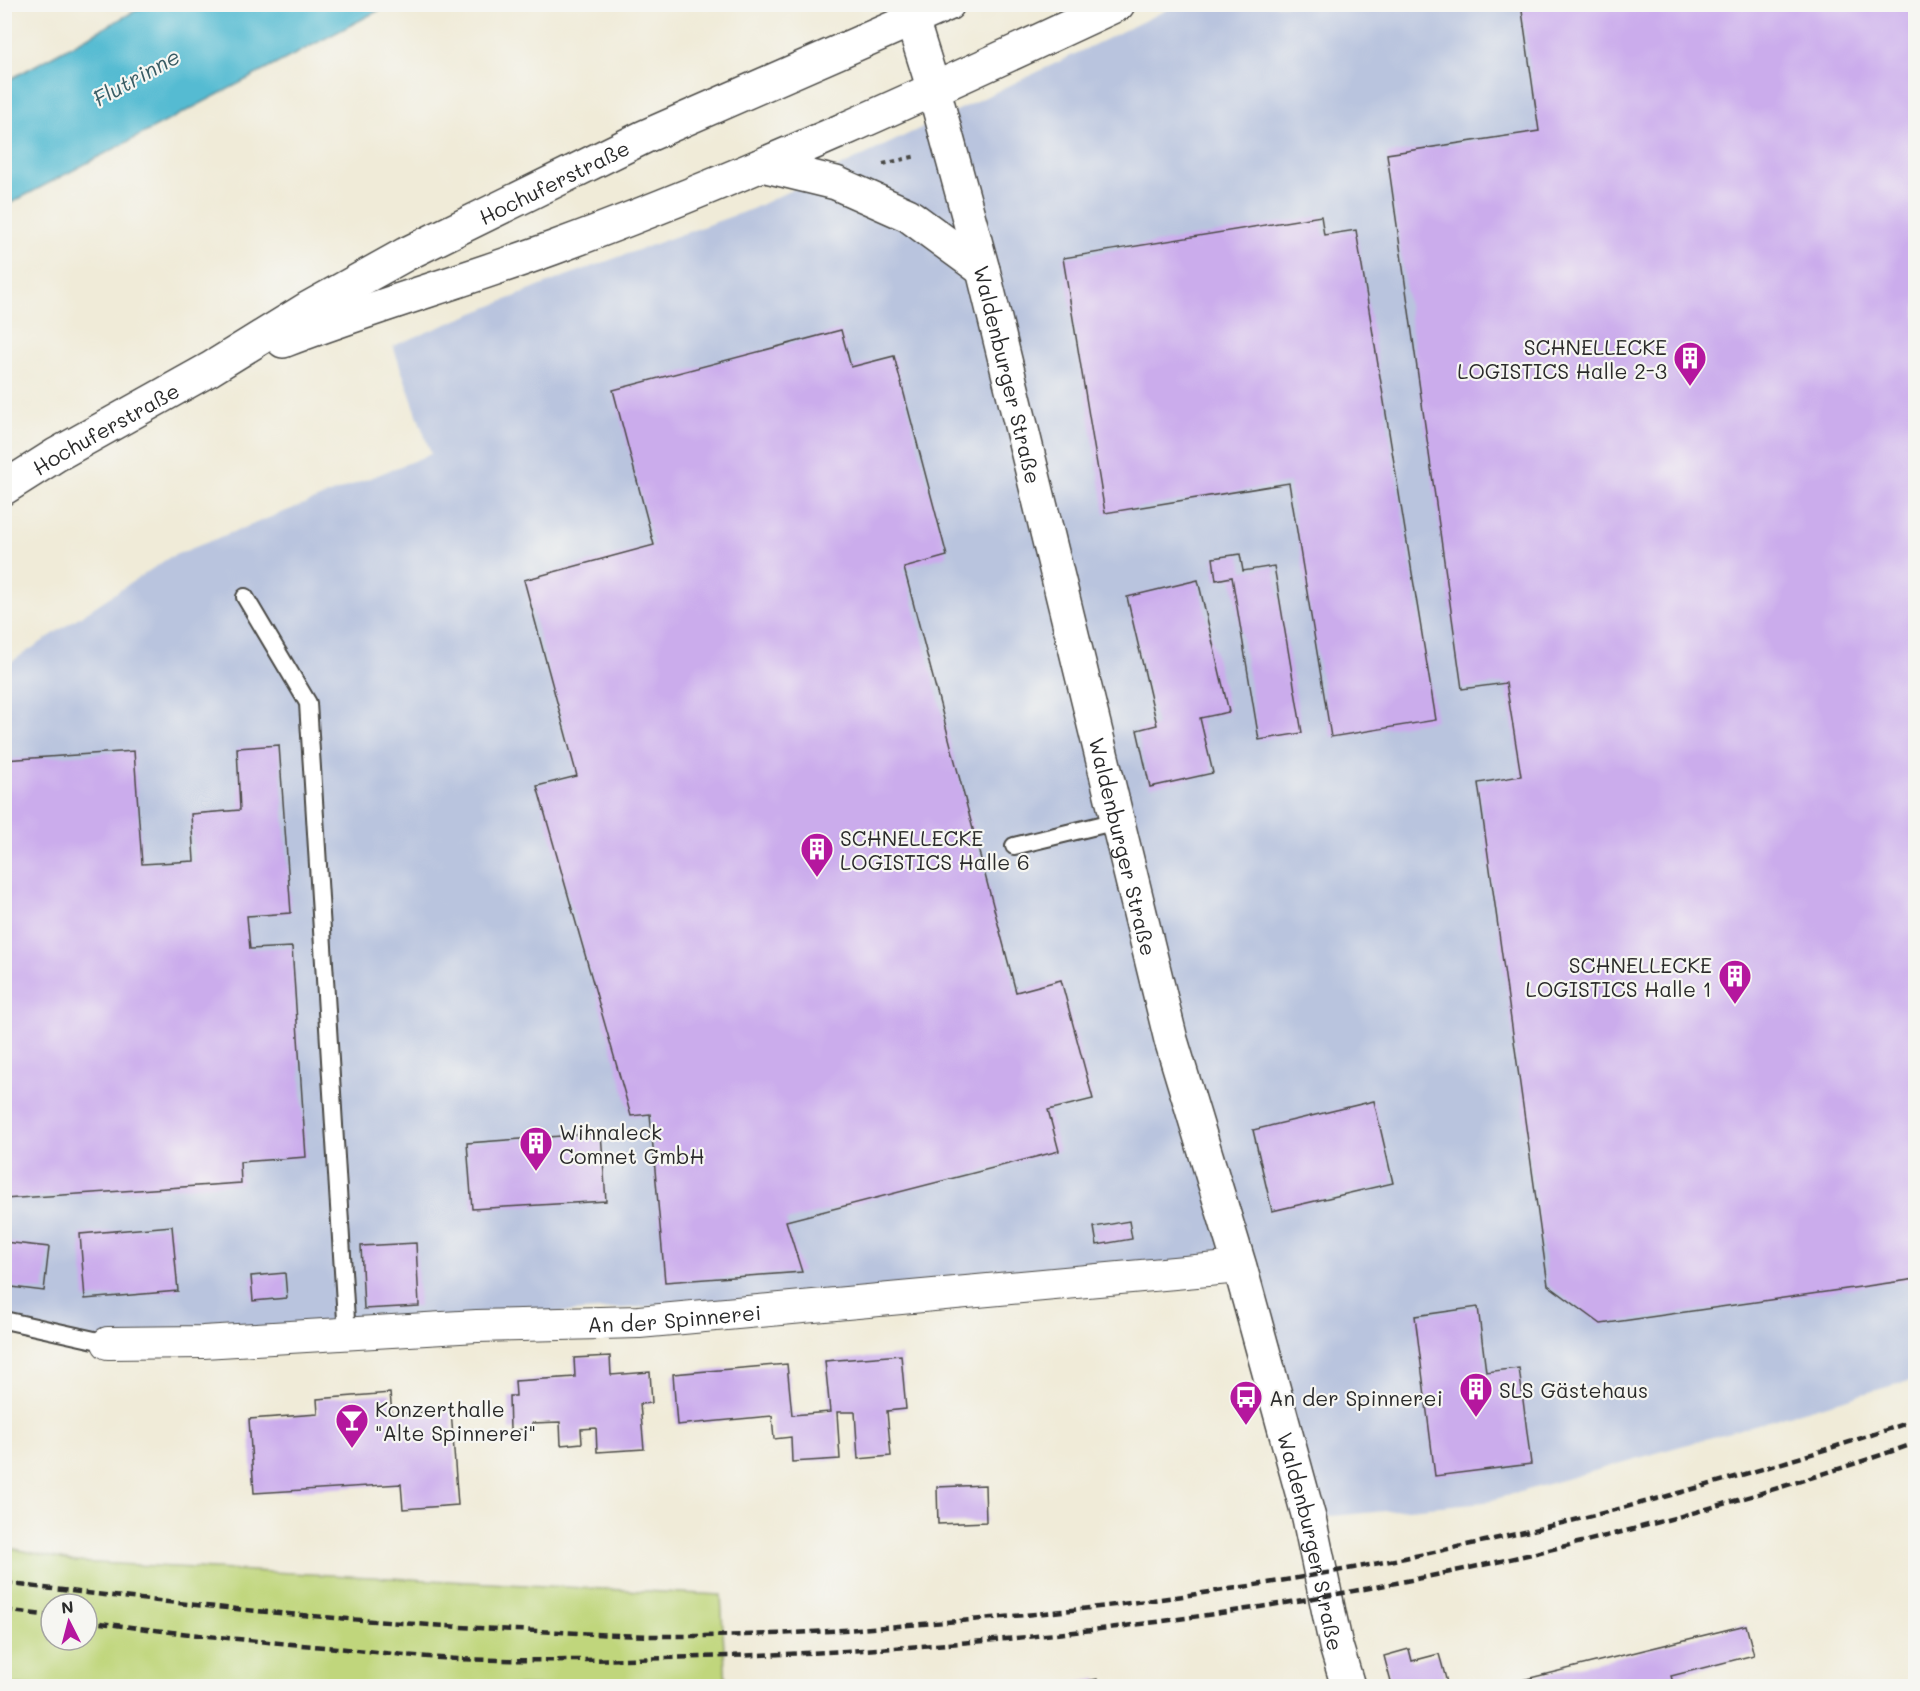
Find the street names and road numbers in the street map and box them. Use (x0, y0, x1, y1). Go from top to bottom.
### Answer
street label: Hochuferstraße (474, 133, 634, 230)
street label: Waldenburger Straße (969, 262, 1048, 486)
street label: Hochuferstraße (27, 376, 184, 480)
street label: Waldenburger Straße (1084, 734, 1163, 958)
street label: An der Spinnerei (587, 1297, 762, 1337)
street label: Waldenburger Straße (1272, 1429, 1350, 1653)

